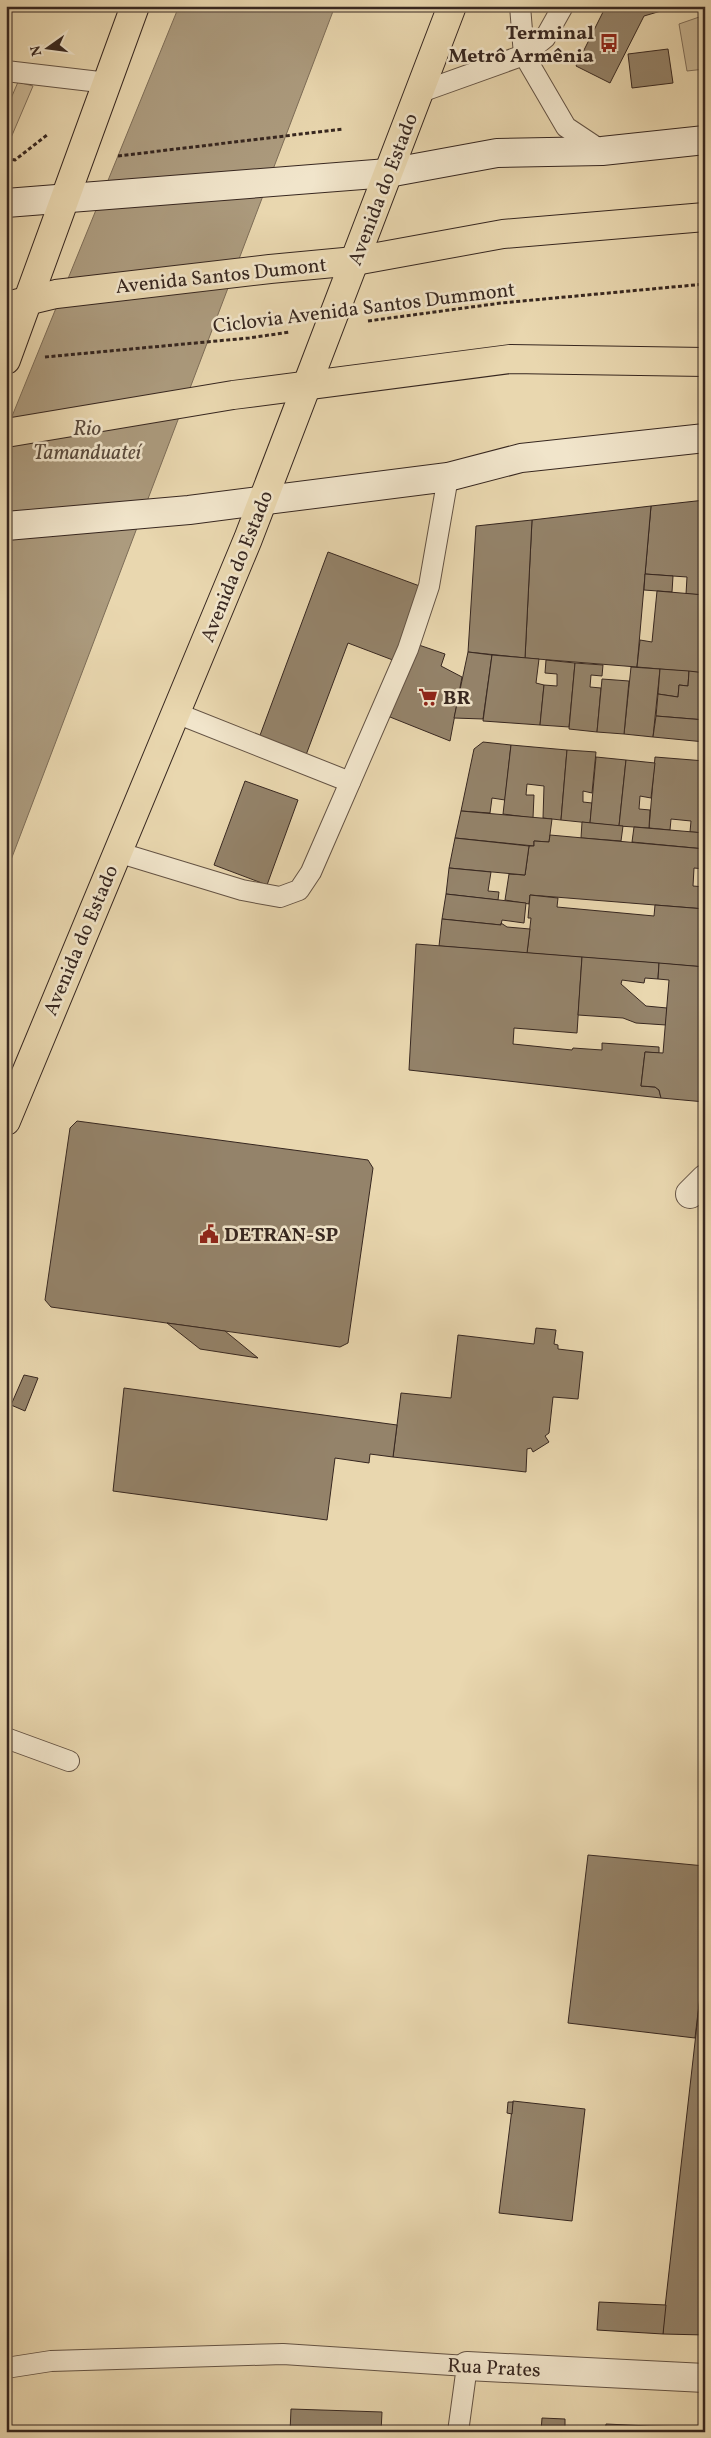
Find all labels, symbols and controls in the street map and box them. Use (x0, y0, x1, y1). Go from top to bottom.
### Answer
place label: Terminal Metrô Armênia (448, 20, 594, 71)
north arrow (22, 22, 72, 72)
bus stop icon: Terminal Metrô Armênia (598, 32, 620, 54)
text: N (26, 44, 47, 58)
street label: Avenida do Estado (342, 109, 426, 270)
street label: Avenida Santos Dumont (114, 252, 328, 302)
street label: Ciclovia Avenida Santos Dummont (212, 277, 517, 341)
water label: Rio Tamanduateí (33, 415, 143, 468)
street label: Avenida do Estado (195, 487, 281, 647)
place label: BR (443, 685, 470, 713)
supermarket icon: BR (417, 686, 439, 708)
street label: Avenida do Estado (37, 861, 126, 1021)
place label: DETRAN-SP (224, 1222, 339, 1250)
public building icon: DETRAN-SP (198, 1223, 220, 1245)
street label: Rua Prates (447, 2353, 541, 2385)

